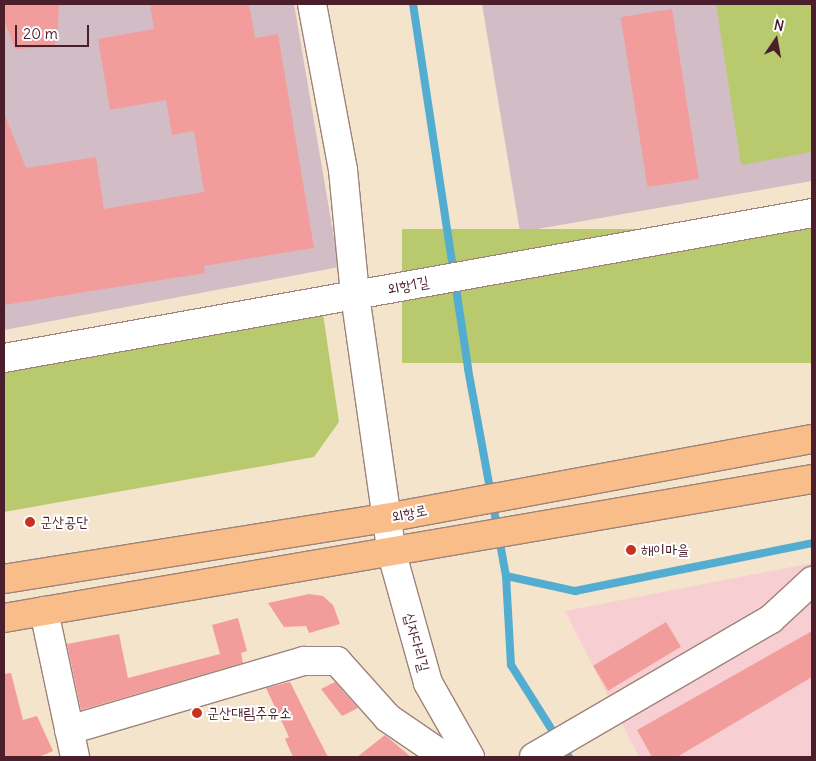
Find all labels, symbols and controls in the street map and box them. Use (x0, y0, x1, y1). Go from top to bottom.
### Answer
scale bar (18, 15, 91, 47)
north arrow (751, 15, 801, 65)
text: N (773, 16, 786, 35)
text: 20 m (23, 24, 58, 43)
street label: 외항1길 (386, 272, 430, 298)
street label: 외항로 (389, 500, 429, 526)
place label: 군산공단 (40, 513, 88, 531)
marker: 군산공단 (24, 516, 36, 528)
place label: 해이마을 (641, 541, 689, 559)
marker: 해이마을 (625, 544, 637, 556)
street label: 십자다리길 (400, 611, 434, 673)
place label: 군산대림주유소 (207, 704, 291, 722)
marker: 군산대림주유소 (191, 707, 203, 719)

